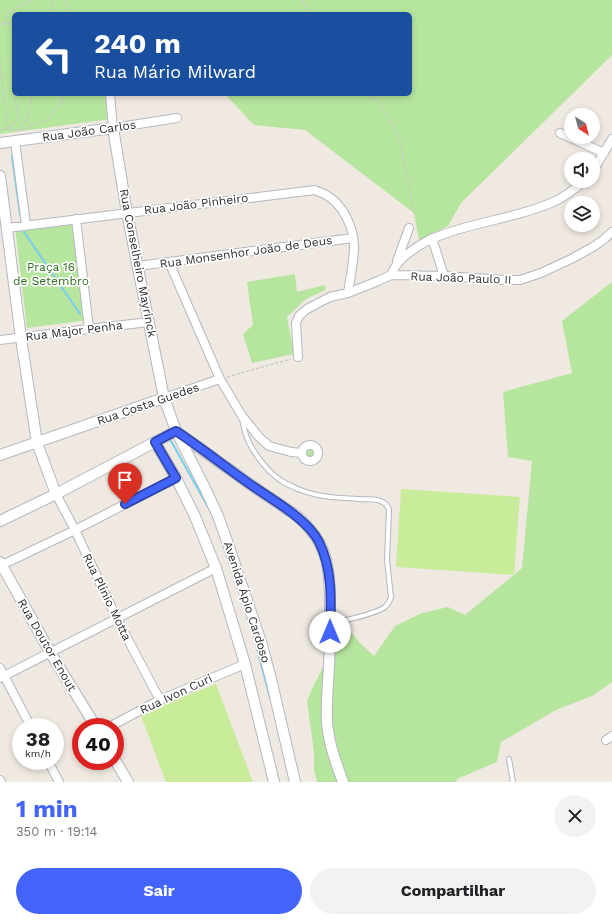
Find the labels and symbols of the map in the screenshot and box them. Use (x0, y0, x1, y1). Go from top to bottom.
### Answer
north arrow (564, 108, 600, 144)
street label: Rua João Carlos (41, 117, 137, 145)
street label: Rua Conselheiro Mayrinck (117, 188, 159, 339)
street label: Rua João Pinheiro (143, 191, 249, 217)
street label: Rua Monsenhor João de Deus (159, 233, 333, 271)
park label: Praça 16 de Setembro (13, 260, 89, 288)
street label: Rua João Paulo II (410, 269, 512, 287)
street label: Rua Major Penha (25, 318, 124, 344)
street label: Rua Costa Guedes (95, 380, 201, 428)
pin (108, 463, 142, 504)
street label: Avenida Ápio Cardoso (221, 540, 273, 664)
street label: Rua Plínio Motta (80, 551, 134, 643)
street label: Rua Doutor Enout (15, 596, 79, 694)
position arrow (309, 611, 351, 653)
street label: Rua Ivon Curi (138, 671, 214, 717)
speed limit sign: 40 (72, 718, 124, 770)

